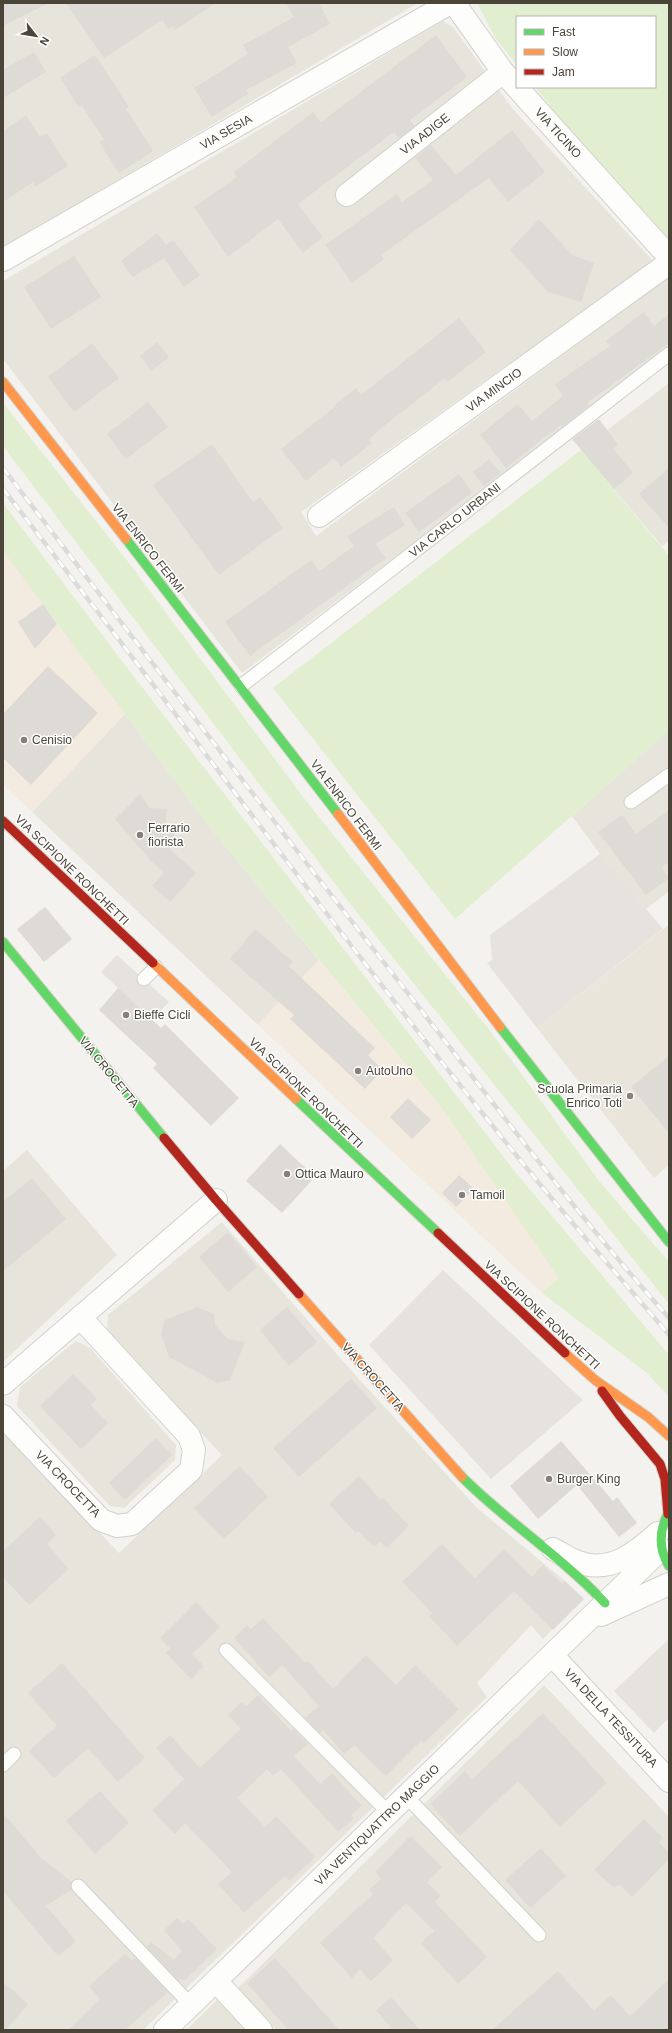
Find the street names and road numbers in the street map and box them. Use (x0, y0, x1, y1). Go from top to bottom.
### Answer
street label: VIA TICINO (532, 105, 584, 161)
street label: VIA ADIGE (398, 110, 452, 158)
street label: VIA SESIA (198, 112, 254, 152)
street label: VIA MINCIO (463, 365, 525, 415)
street label: VIA CARLO URBANI (407, 480, 503, 560)
street label: VIA ENRICO FERMI (109, 501, 187, 595)
street label: VIA ENRICO FERMI (308, 757, 384, 853)
street label: VIA SCIPIONE RONCHETTI (12, 812, 132, 928)
street label: VIA CROCETTA (76, 1034, 142, 1110)
street label: VIA SCIPIONE RONCHETTI (246, 1035, 366, 1151)
street label: VIA SCIPIONE RONCHETTI (481, 1258, 603, 1372)
street label: VIA CROCETTA (339, 1340, 407, 1414)
street label: VIA CROCETTA (33, 1448, 103, 1520)
street label: VIA DELLA TESSITURA (562, 1666, 660, 1770)
street label: VIA VENTIQUATTRO MAGGIO (312, 1762, 442, 1888)

